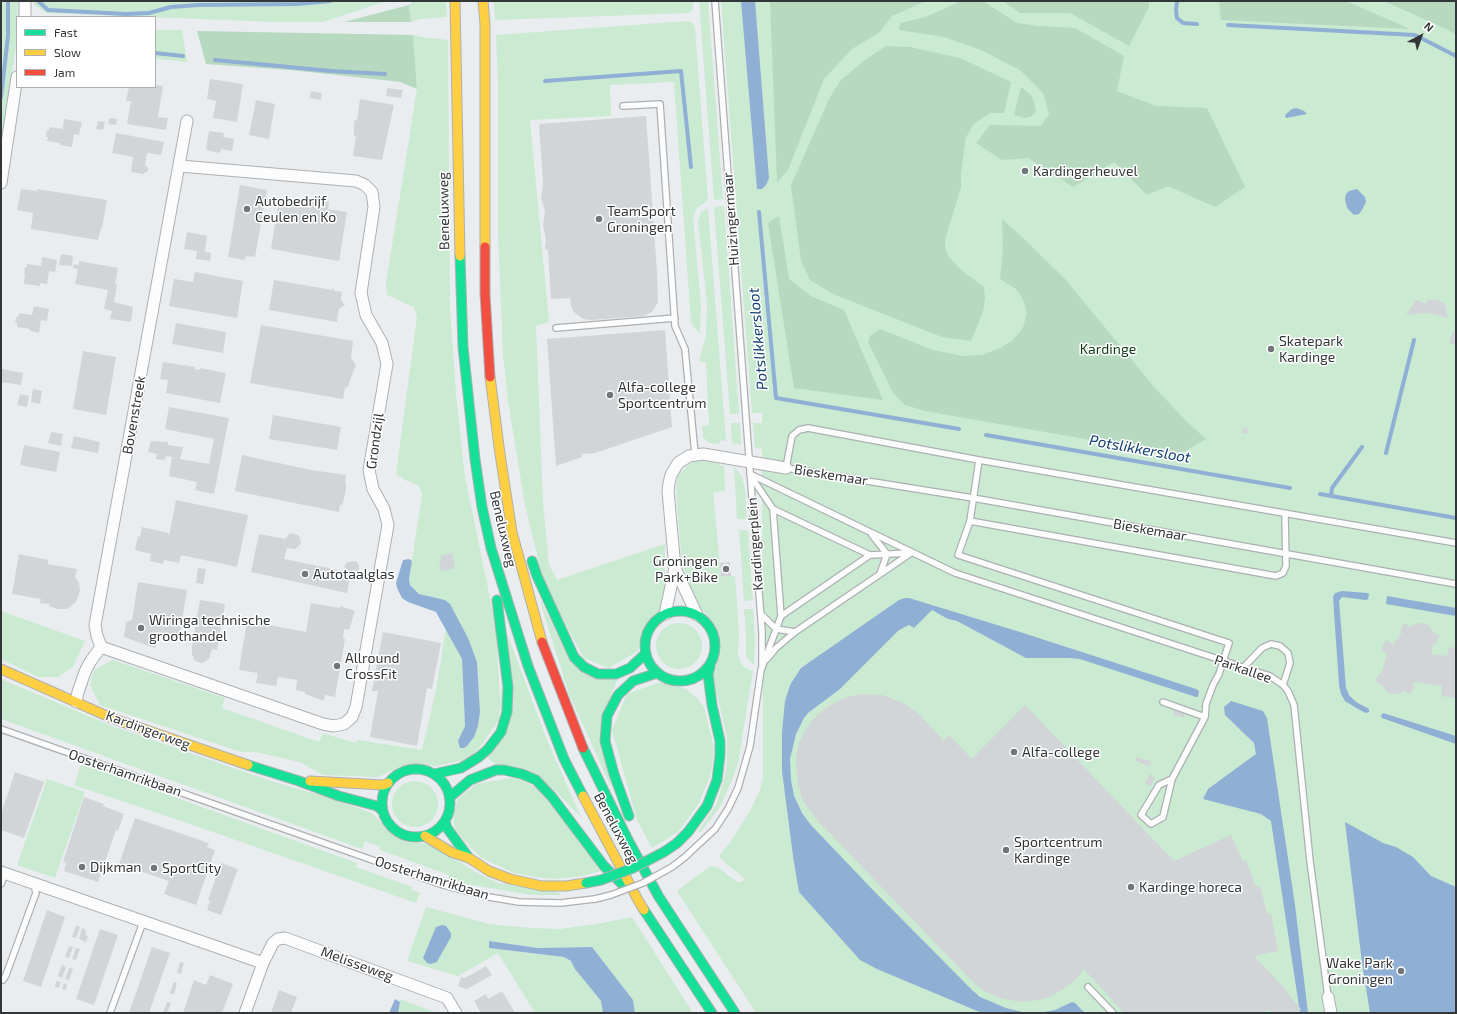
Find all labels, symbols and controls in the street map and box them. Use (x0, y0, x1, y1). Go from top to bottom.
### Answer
legend (16, 16, 156, 88)
north arrow (1401, 16, 1441, 56)
text: N (1422, 19, 1436, 34)
text: Fast (54, 25, 77, 39)
text: Slow (54, 45, 81, 59)
text: Jam (54, 65, 75, 79)
place label: Kardingerheuvel (1033, 163, 1138, 179)
marker: Kardingerheuvel (1020, 166, 1030, 176)
street label: Beneluxweg (435, 172, 453, 250)
street label: Huizingermaar (719, 172, 743, 266)
place label: Autobedrijf Ceulen en Ko (255, 193, 336, 226)
place label: TeamSport Groningen (607, 203, 676, 236)
marker: Autobedrijf Ceulen en Ko (242, 204, 252, 214)
marker: TeamSport Groningen (594, 214, 604, 224)
water label: Potslikkersloot (745, 287, 771, 391)
place label: Skatepark Kardinge (1279, 333, 1343, 366)
park label: Kardinge (1080, 341, 1136, 357)
marker: Skatepark Kardinge (1266, 344, 1276, 354)
street label: Bovenstreek (119, 374, 149, 456)
place label: Alfa-college Sportcentrum (618, 379, 706, 412)
marker: Alfa-college Sportcentrum (605, 390, 615, 400)
street label: Grondzijl (363, 412, 387, 470)
water label: Potslikkersloot (1088, 431, 1192, 467)
street label: Bieskemaar (793, 461, 869, 489)
street label: Beneluxweg (486, 489, 520, 569)
street label: Kardingerplein (743, 497, 767, 591)
street label: Bieskemaar (1112, 515, 1188, 545)
place label: Groningen Park+Bike (653, 553, 718, 586)
marker: Groningen Park+Bike (721, 564, 731, 574)
place label: Autotaalglas (313, 566, 395, 582)
marker: Autotaalglas (300, 569, 310, 579)
place label: Wiringa technische groothandel (149, 612, 271, 644)
marker: Wiringa technische groothandel (136, 623, 146, 633)
place label: Allround CrossFit (345, 650, 400, 682)
street label: Parkallee (1212, 651, 1274, 687)
marker: Allround CrossFit (332, 661, 342, 671)
street label: Kardingerweg (103, 707, 193, 753)
place label: Alfa-college (1022, 744, 1100, 760)
street label: Oosterhamrikbaan (66, 746, 184, 800)
marker: Alfa-college (1009, 747, 1019, 757)
street label: Beneluxweg (590, 790, 642, 866)
place label: Sportcentrum Kardinge (1014, 834, 1102, 866)
marker: Sportcentrum Kardinge (1001, 845, 1011, 855)
street label: Oosterhamrikbaan (373, 853, 491, 903)
place label: Dijkman (90, 859, 141, 875)
place label: SportCity (162, 860, 221, 876)
marker: Dijkman (77, 862, 87, 872)
marker: SportCity (149, 863, 159, 873)
place label: Kardinge horeca (1139, 879, 1242, 895)
marker: Kardinge horeca (1126, 882, 1136, 892)
street label: Melisseweg (318, 943, 396, 985)
place label: Wake Park Groningen (1326, 955, 1393, 988)
marker: Wake Park Groningen (1396, 966, 1406, 976)

